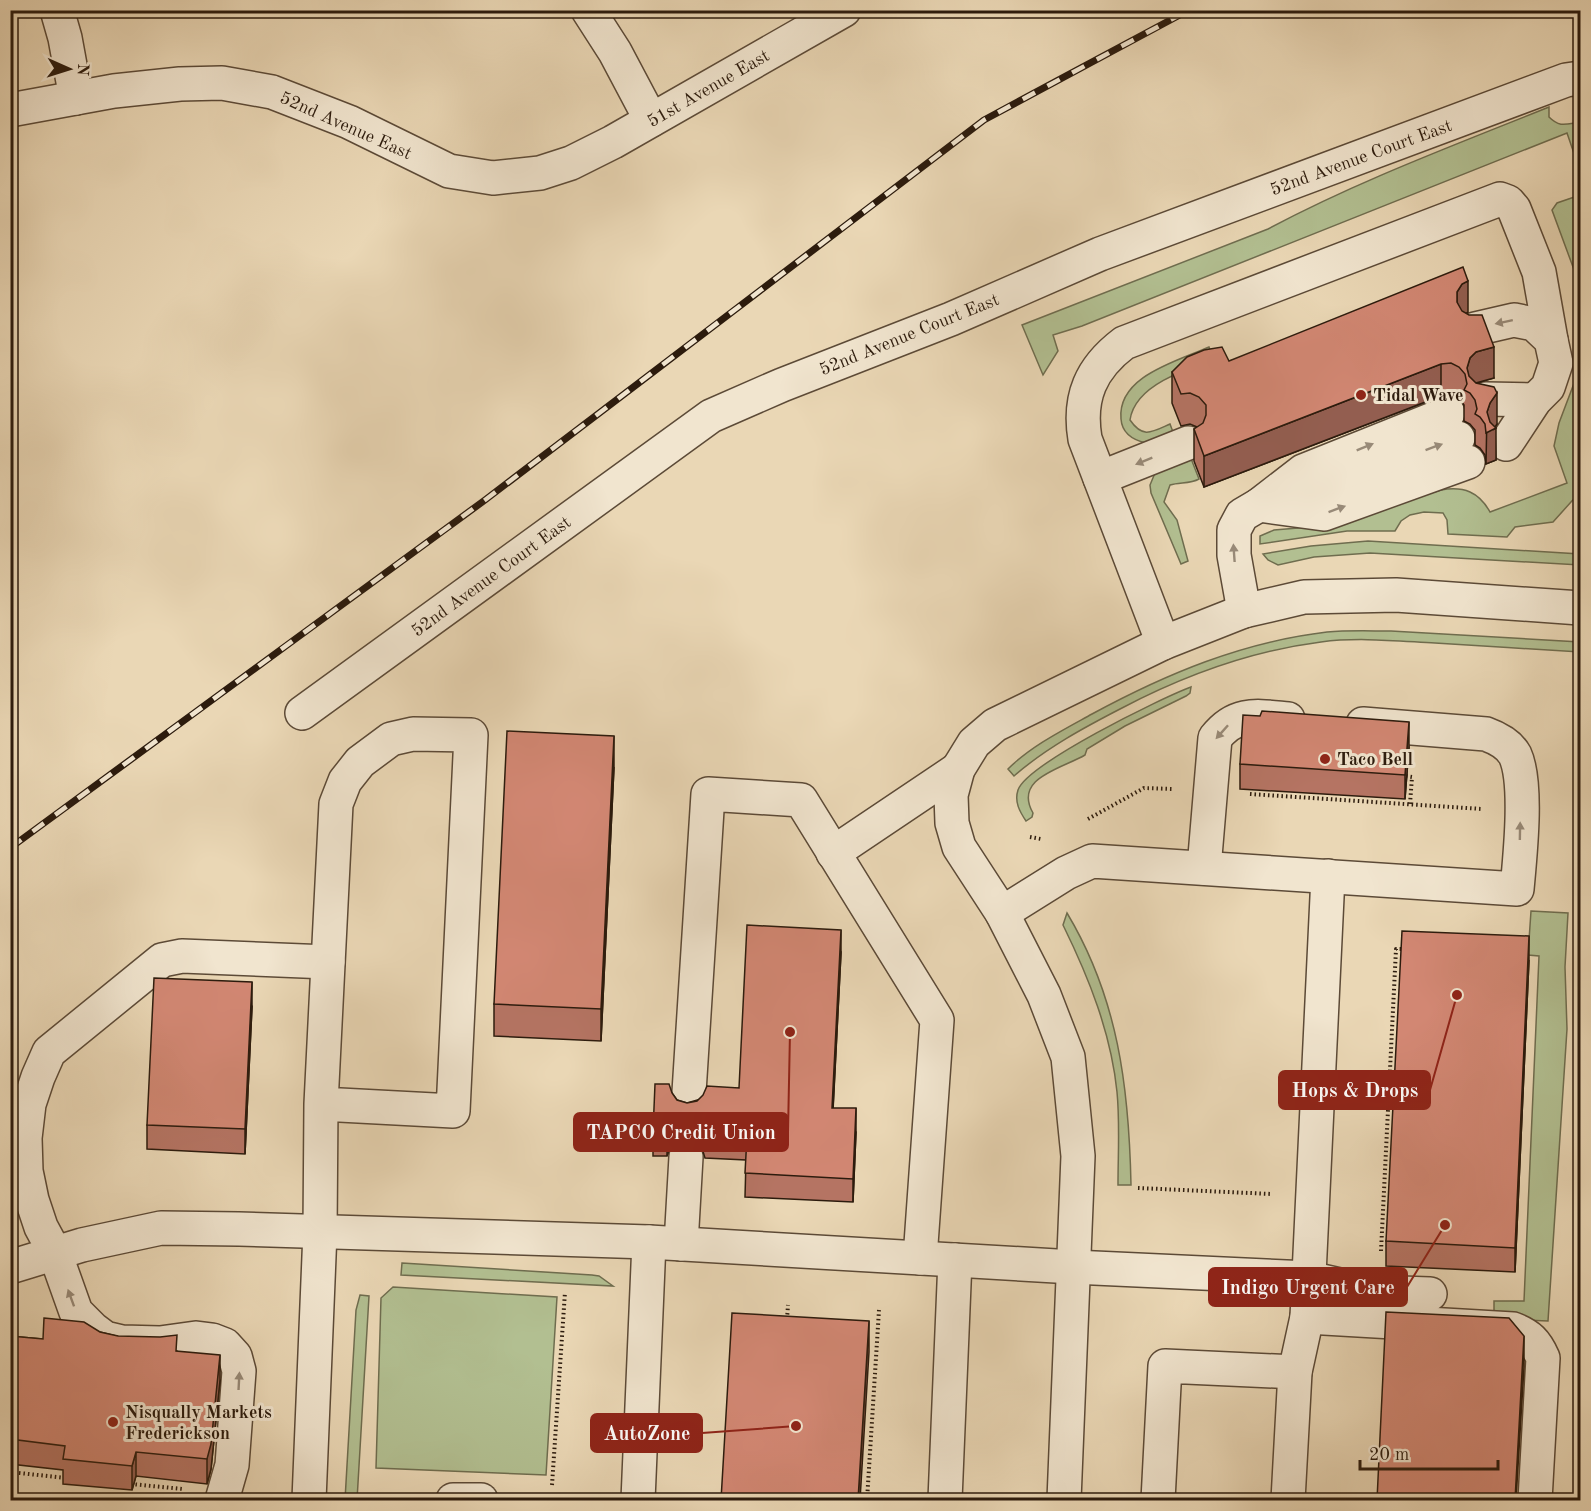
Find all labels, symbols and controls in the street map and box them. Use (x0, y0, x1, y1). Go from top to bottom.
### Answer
north arrow (39, 39, 99, 99)
street label: 51st Avenue East (644, 47, 773, 131)
text: N (74, 63, 90, 77)
street label: 52nd Avenue East (277, 89, 414, 163)
street label: 52nd Avenue Court East (1268, 117, 1455, 199)
street label: 52nd Avenue Court East (817, 291, 1002, 379)
one-way arrow (1494, 318, 1513, 327)
place label: Tidal Wave (1373, 387, 1464, 405)
marker: Tidal Wave (1354, 388, 1368, 402)
one-way arrow (1356, 442, 1374, 452)
one-way arrow (1425, 442, 1443, 452)
one-way arrow (1135, 457, 1153, 466)
one-way arrow (1329, 503, 1347, 513)
street label: 52nd Avenue Court East (409, 513, 575, 641)
one-way arrow (1230, 544, 1239, 563)
one-way arrow (1215, 724, 1229, 739)
place label: Taco Bell (1337, 751, 1413, 769)
marker: Taco Bell (1318, 752, 1332, 766)
one-way arrow (1516, 821, 1525, 840)
callout: Hops & Drops (1279, 1071, 1430, 1109)
text: Hops & Drops (1292, 1082, 1418, 1102)
callout: TAPCO Credit Union (574, 1113, 788, 1151)
text: TAPCO Credit Union (586, 1124, 776, 1144)
callout: Indigo Urgent Care (1209, 1268, 1407, 1306)
text: Indigo Urgent Care (1221, 1279, 1395, 1299)
one-way arrow (66, 1289, 75, 1307)
one-way arrow (234, 1371, 243, 1390)
place label: Nisqually Markets Frederickson (125, 1404, 272, 1443)
callout: AutoZone (591, 1414, 702, 1452)
marker: Nisqually Markets Frederickson (106, 1415, 120, 1429)
text: AutoZone (603, 1425, 691, 1445)
scale bar (1360, 1433, 1498, 1471)
text: 20 m (1369, 1446, 1409, 1464)

